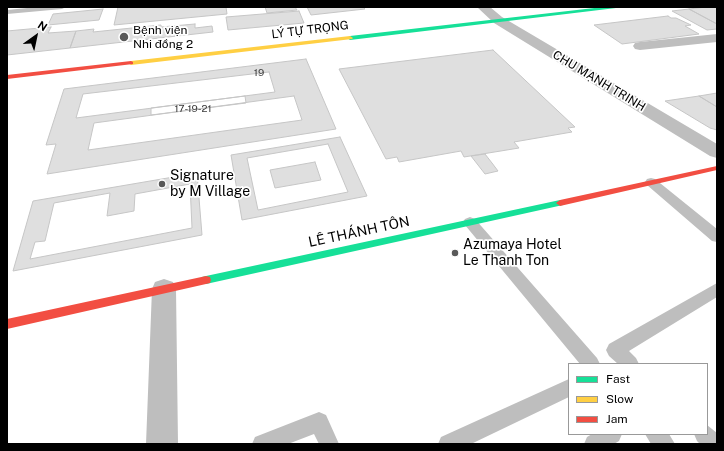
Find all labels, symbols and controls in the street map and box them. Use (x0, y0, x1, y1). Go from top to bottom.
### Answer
north arrow (16, 16, 56, 56)
street label: LÝ TỰ TRỌNG (271, 18, 349, 42)
text: N (36, 19, 49, 33)
place label: Bệnh viện Nhi đồng 2 (133, 23, 193, 51)
marker: Bệnh viện Nhi đồng 2 (118, 31, 130, 43)
street label: CHU MẠNH TRINH (550, 48, 648, 114)
house number: 19 (254, 67, 264, 79)
house number: 17-19-21 (174, 103, 212, 115)
place label: Signature by M Village (170, 168, 250, 200)
marker: Signature by M Village (157, 179, 167, 189)
street label: LÊ THÁNH TÔN (307, 213, 411, 251)
place label: Azumaya Hotel Le Thanh Ton (463, 237, 562, 270)
marker: Azumaya Hotel Le Thanh Ton (450, 248, 460, 258)
legend (568, 363, 708, 435)
text: Fast (606, 372, 630, 386)
text: Slow (606, 392, 633, 406)
text: Jam (606, 412, 628, 426)

